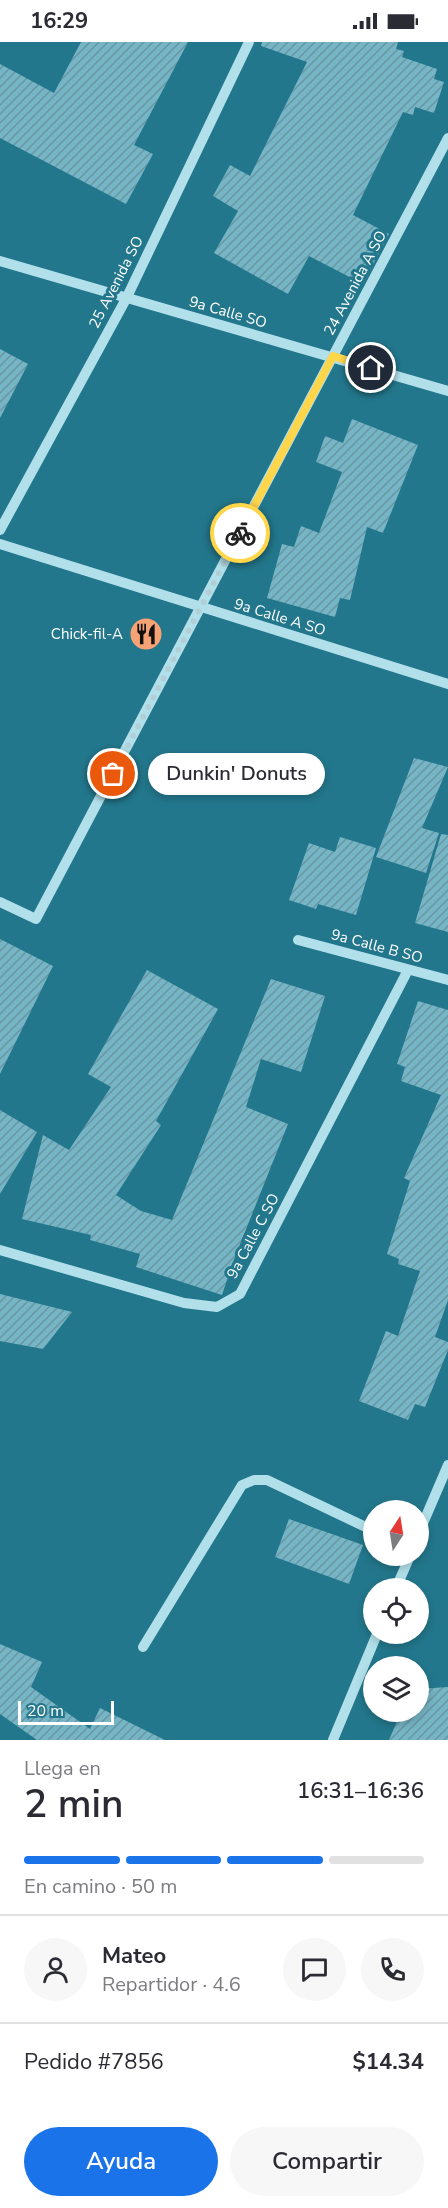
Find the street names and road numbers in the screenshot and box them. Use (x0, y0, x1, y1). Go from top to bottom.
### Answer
street label: 24 Avenida A SO (319, 227, 391, 339)
street label: 25 Avenida SO (84, 232, 148, 332)
street label: 9a Calle SO (187, 291, 269, 333)
street label: 9a Calle A SO (232, 594, 328, 640)
street label: 9a Calle B SO (329, 924, 425, 968)
street label: 9a Calle C SO (222, 1190, 284, 1282)

